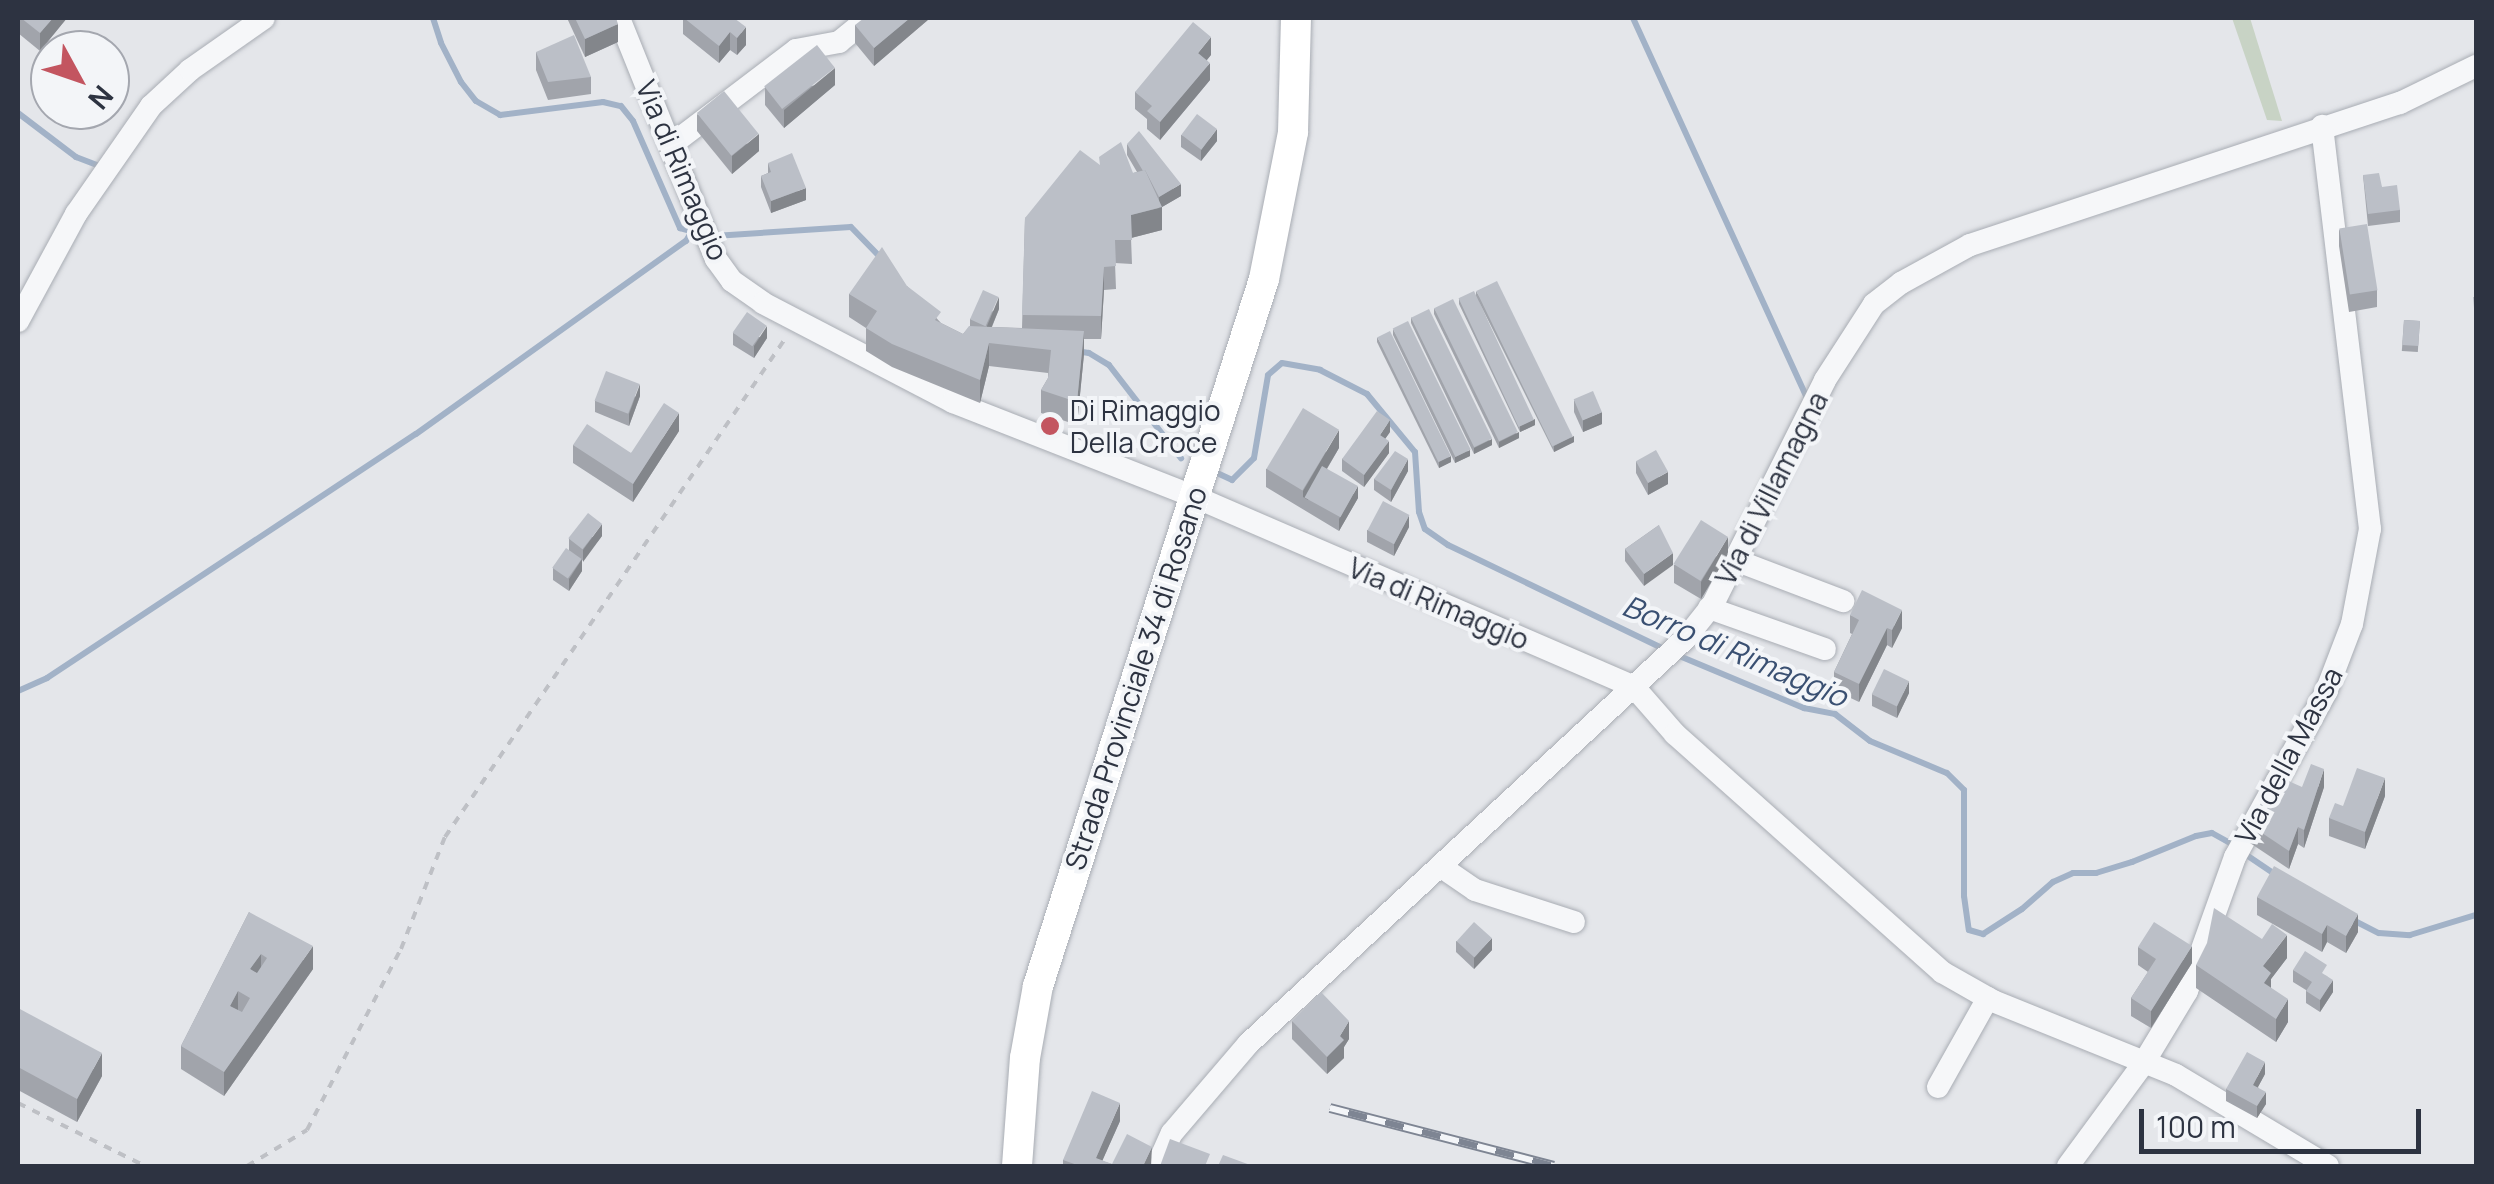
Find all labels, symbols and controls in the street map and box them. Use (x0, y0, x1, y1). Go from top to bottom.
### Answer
north arrow (30, 30, 130, 130)
street label: Via di Rimaggio (630, 75, 736, 265)
text: N (80, 78, 122, 118)
street label: Via di Villamagna (1708, 386, 1834, 590)
place label: Di Rimaggio Della Croce (1070, 393, 1221, 459)
marker: Di Rimaggio Della Croce (1039, 415, 1061, 437)
street label: Strada Provinciale 34 di Rosano (1057, 482, 1213, 874)
street label: Via di Rimaggio (1344, 550, 1534, 656)
water label: Borro di Rimaggio (1617, 587, 1853, 715)
street label: Via della Massa (2227, 661, 2349, 849)
scale bar (2144, 1089, 2426, 1151)
text: 100 m (2156, 1106, 2236, 1147)

